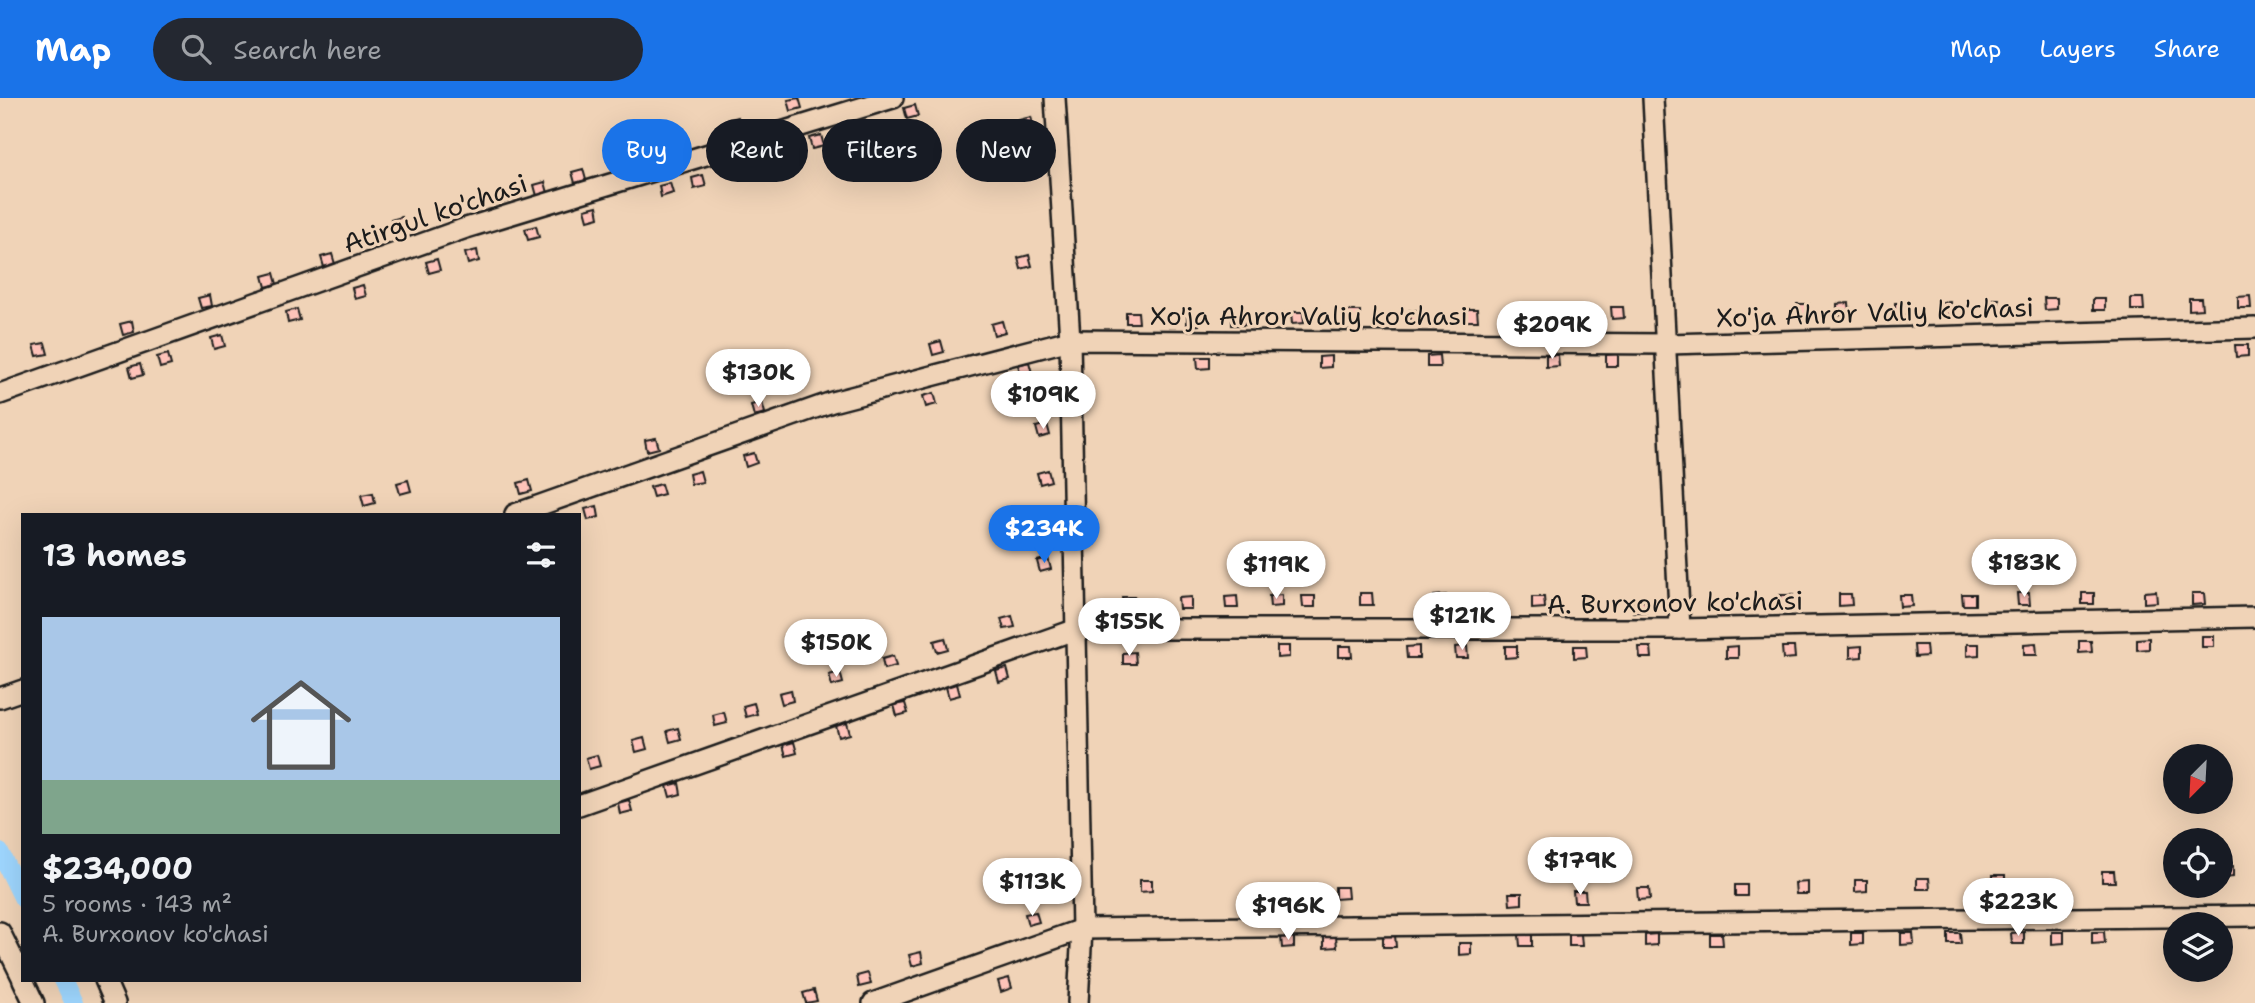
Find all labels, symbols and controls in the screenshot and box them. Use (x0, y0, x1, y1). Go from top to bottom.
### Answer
search box (153, 18, 643, 81)
text: Map (35, 27, 111, 72)
icon: search (177, 30, 215, 68)
text: Search here (233, 32, 382, 67)
text: Map (1950, 33, 2001, 65)
text: Layers (2039, 33, 2116, 65)
text: Share (2154, 33, 2220, 65)
chip: Buy (602, 119, 692, 182)
chip: Rent (706, 119, 808, 182)
chip: Filters (822, 119, 942, 182)
chip: New (956, 119, 1056, 182)
street label: Atirgul ko'chasi (338, 165, 532, 261)
street label: Xo'ja Ahror Valiy ko'chasi (1716, 289, 2034, 335)
street label: Xo'ja Ahror Valiy ko'chasi (1150, 298, 1468, 333)
pin: $209K (1503, 302, 1601, 361)
text: $209K (1513, 309, 1591, 339)
pin: $130K (709, 350, 807, 409)
text: $130K (722, 357, 794, 387)
pin: $109K (994, 372, 1092, 431)
text: $109K (1007, 379, 1079, 409)
pin: $234K (995, 505, 1093, 565)
text: $234K (1005, 513, 1083, 543)
text: 13 homes (42, 535, 187, 576)
icon: filters (522, 536, 560, 574)
pin: $183K (1975, 540, 2073, 599)
pin: $119K (1227, 542, 1325, 601)
text: $183K (1988, 547, 2060, 577)
text: $119K (1243, 549, 1309, 579)
street label: A. Burxonov ko'chasi (1547, 582, 1803, 622)
pin: $121K (1413, 592, 1511, 652)
pin: $155K (1080, 598, 1178, 658)
text: $121K (1429, 600, 1495, 630)
text: $155K (1094, 606, 1164, 636)
pin: $150K (787, 620, 885, 679)
text: $150K (800, 627, 872, 657)
icon: home (238, 662, 364, 788)
north arrow (2163, 744, 2233, 814)
map controls (2163, 744, 2233, 982)
button: locate (2163, 828, 2233, 898)
pin: $179K (1531, 838, 1629, 897)
text: $179K (1544, 845, 1616, 875)
text: $234,000 (42, 848, 193, 889)
pin: $113K (983, 858, 1081, 918)
text: $113K (999, 866, 1065, 896)
pin: $223K (1969, 878, 2067, 938)
pin: $196K (1239, 882, 1337, 942)
text: $223K (1979, 886, 2057, 916)
text: 5 rooms · 143 m² (42, 889, 232, 919)
text: $196K (1252, 890, 1324, 920)
button: layers (2163, 912, 2233, 982)
text: A. Burxonov ko'chasi (42, 919, 269, 949)

